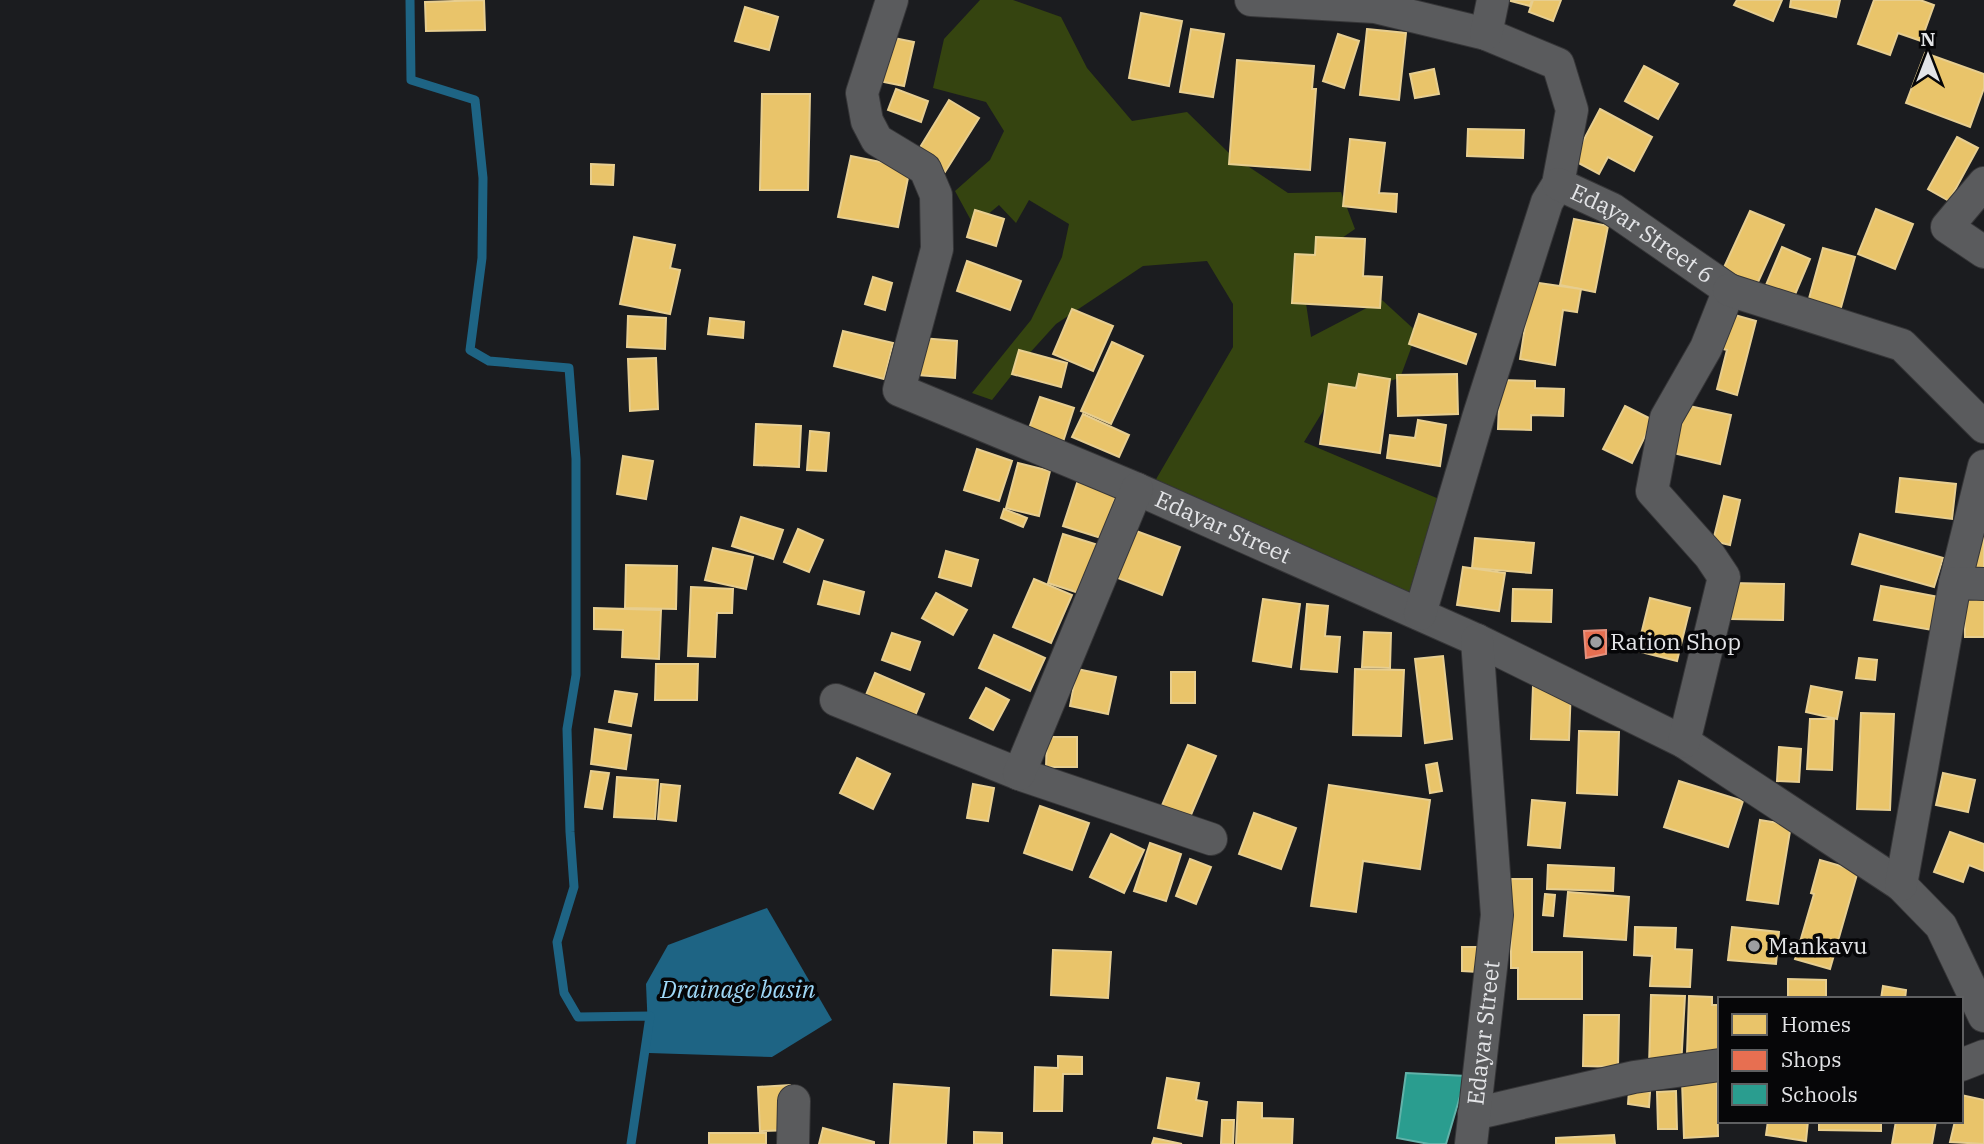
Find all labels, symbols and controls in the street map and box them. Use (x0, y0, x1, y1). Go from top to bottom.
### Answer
north arrow (1893, 21, 1963, 91)
text: N (1920, 27, 1936, 51)
street label: Edayar Street 6 (1566, 176, 1720, 289)
street label: Edayar Street (1151, 483, 1296, 570)
place label: Ration Shop (1610, 626, 1741, 656)
marker: Ration Shop (1588, 634, 1604, 650)
place label: Mankavu (1768, 930, 1868, 960)
marker: Mankavu (1746, 938, 1762, 954)
street label: Edayar Street (1460, 959, 1506, 1107)
water label: Drainage basin (660, 973, 816, 1005)
legend (1718, 997, 1963, 1123)
text: Homes (1781, 1010, 1851, 1038)
text: Shops (1781, 1045, 1841, 1073)
text: Schools (1781, 1080, 1858, 1108)

